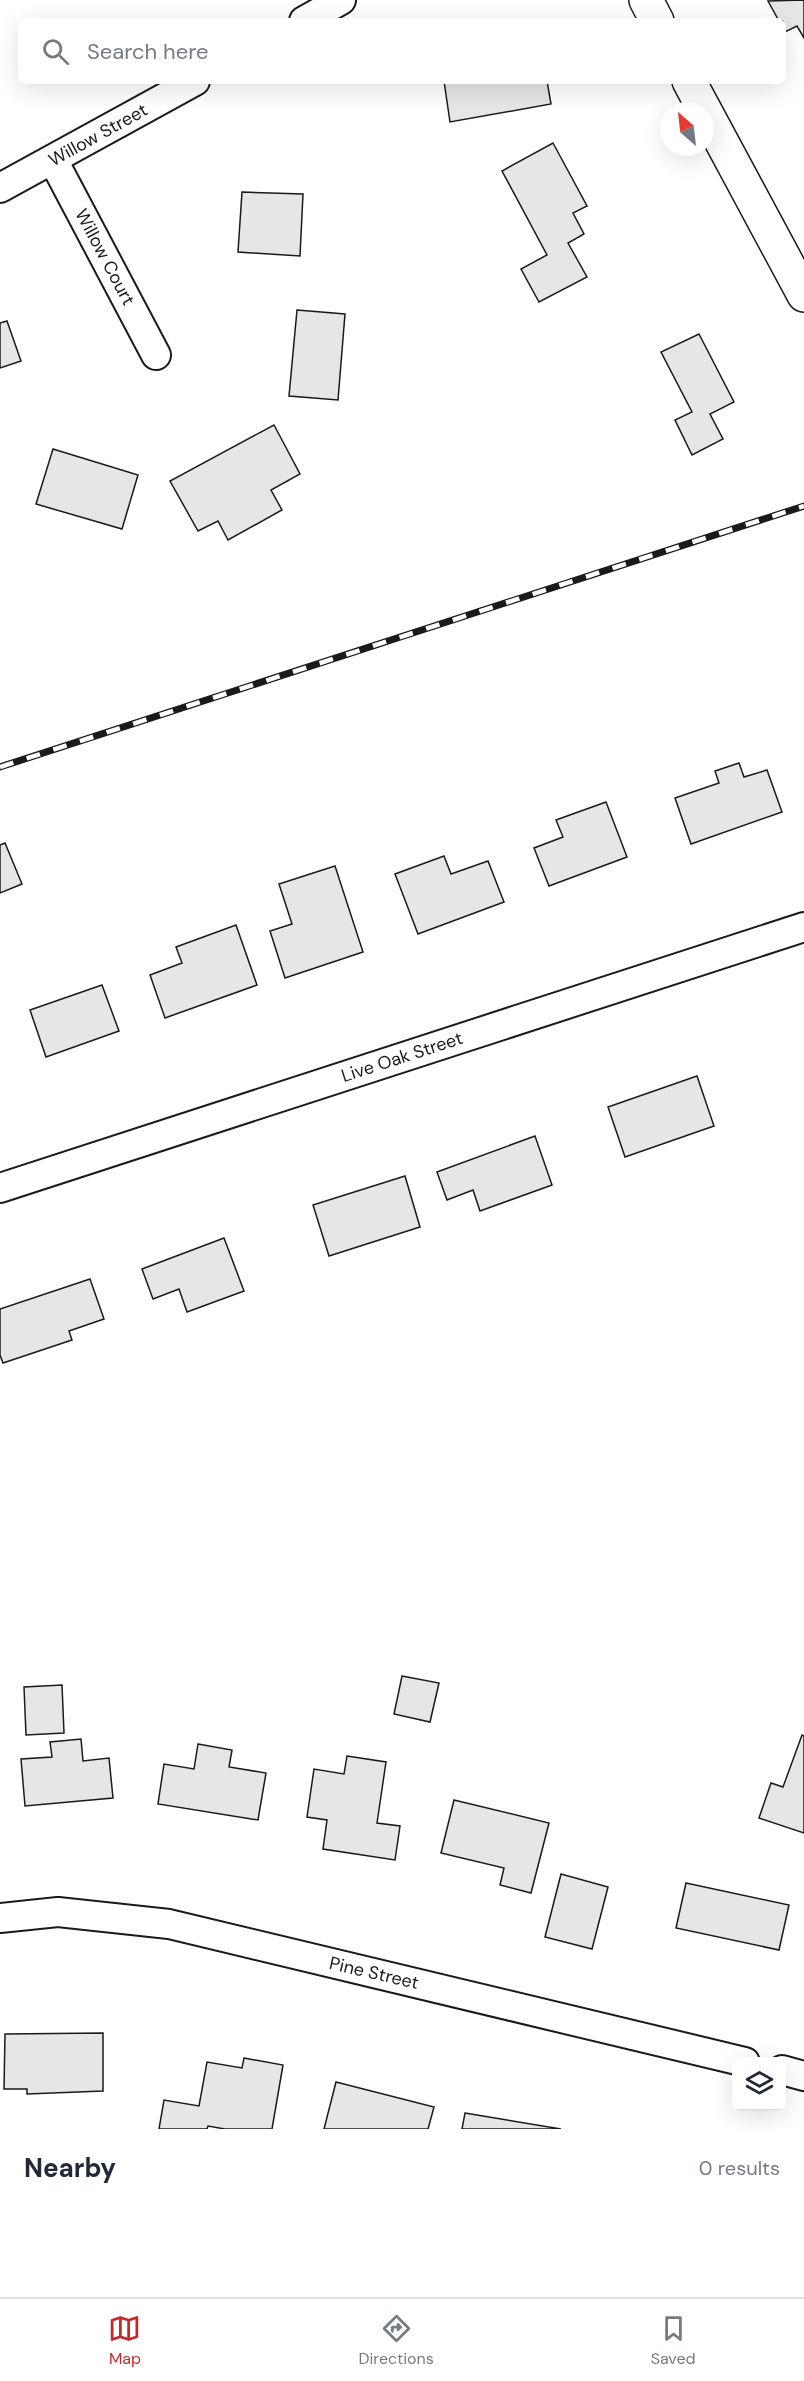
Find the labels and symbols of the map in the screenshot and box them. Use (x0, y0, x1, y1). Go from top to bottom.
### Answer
street label: Willow Street (44, 98, 152, 172)
north arrow (660, 102, 714, 156)
street label: Willow Court (69, 204, 141, 310)
street label: Live Oak Street (338, 1026, 466, 1088)
street label: Pine Street (327, 1951, 421, 1995)

